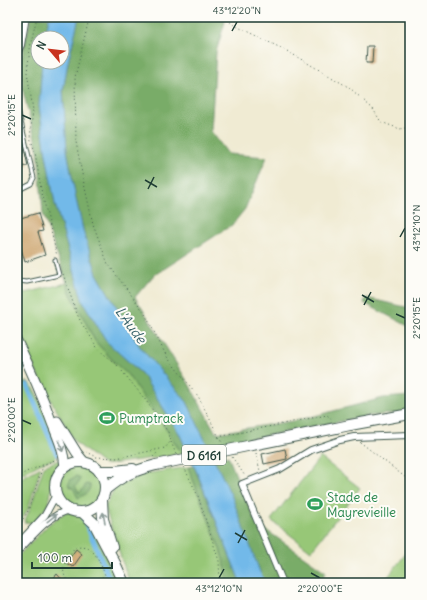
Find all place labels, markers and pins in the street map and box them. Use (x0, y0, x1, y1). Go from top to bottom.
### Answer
sports icon: Pumptrack (98, 409, 116, 427)
place label: Pumptrack (119, 410, 184, 427)
place label: Stade de Mayrevieille (327, 489, 396, 521)
sports icon: Stade de Mayrevieille (306, 495, 324, 513)

